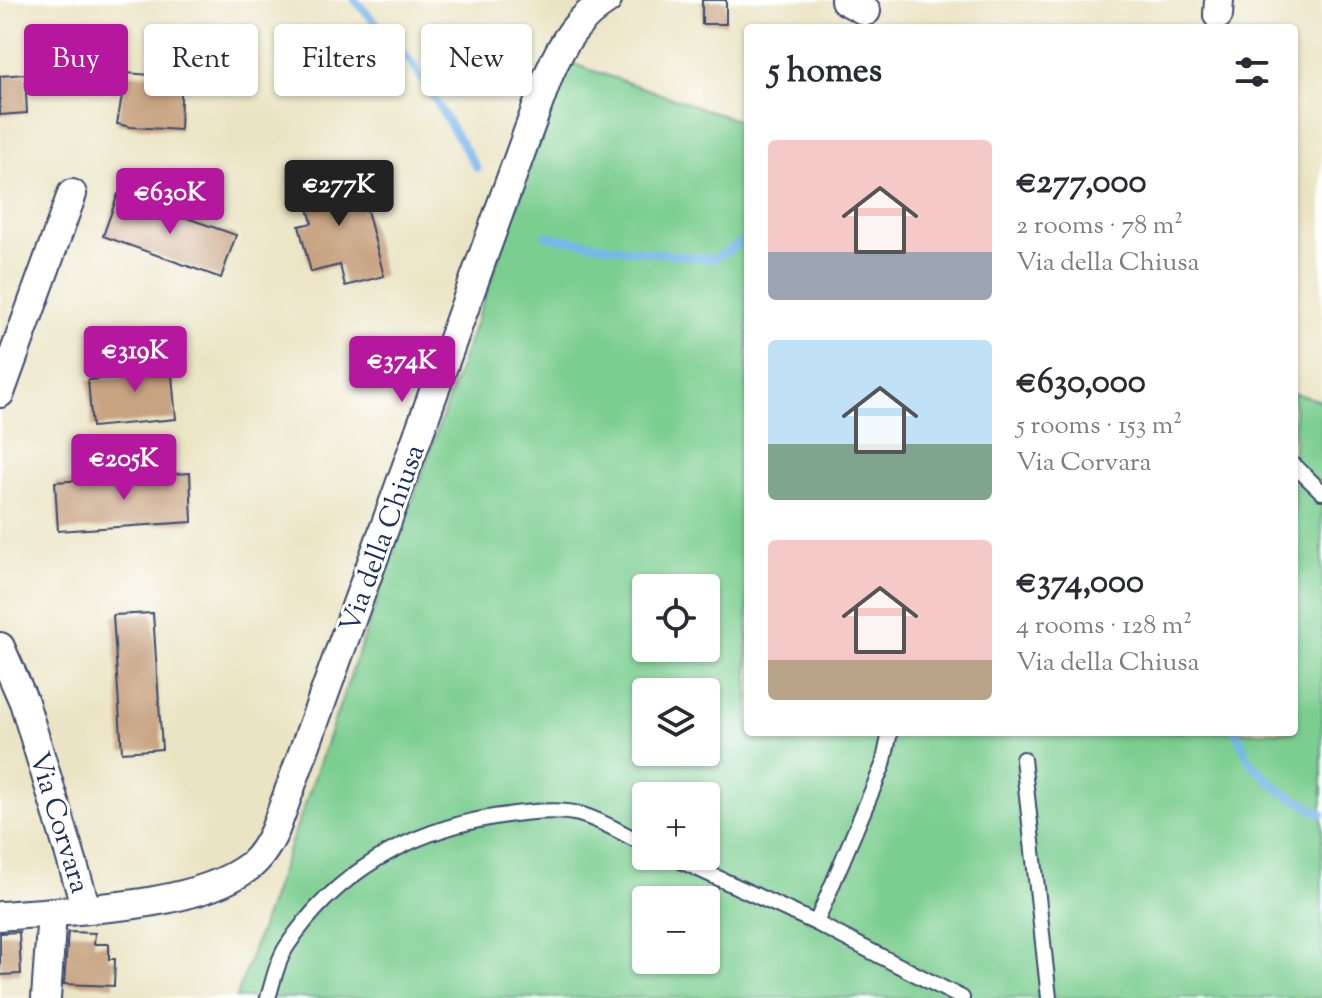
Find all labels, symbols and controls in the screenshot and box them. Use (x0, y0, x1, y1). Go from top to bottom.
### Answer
chip: Buy (24, 24, 128, 96)
chip: Rent (144, 24, 258, 96)
chip: Filters (274, 24, 405, 96)
chip: New (421, 24, 532, 96)
text: 5 homes (768, 48, 882, 97)
icon: filters (1230, 50, 1274, 94)
text: €277,000 (1016, 159, 1146, 208)
pin: €277K (283, 160, 395, 228)
text: €277K (303, 167, 375, 204)
pin: €630K (114, 168, 226, 236)
icon: home (832, 172, 928, 268)
text: €630K (134, 175, 206, 212)
text: 2 rooms · 78 m² (1016, 208, 1183, 245)
text: Via della Chiusa (1016, 245, 1199, 282)
pin: €319K (79, 326, 191, 394)
text: €319K (102, 333, 168, 370)
pin: €374K (346, 336, 458, 404)
text: €374K (367, 343, 437, 380)
text: €630,000 (1016, 359, 1146, 408)
icon: home (832, 372, 928, 468)
text: 5 rooms · 153 m² (1016, 408, 1182, 445)
pin: €205K (68, 434, 180, 502)
street label: Via della Chiusa (331, 439, 436, 639)
text: €205K (89, 441, 159, 478)
text: Via Corvara (1016, 445, 1152, 482)
text: €374,000 (1016, 559, 1144, 608)
icon: home (832, 572, 928, 668)
map controls (632, 574, 720, 974)
button: locate (632, 574, 720, 662)
text: 4 rooms · 128 m² (1016, 608, 1192, 645)
text: Via della Chiusa (1016, 645, 1199, 682)
button: layers (632, 678, 720, 766)
street label: Via Corvara (18, 747, 99, 899)
button: + (632, 782, 720, 870)
button: − (632, 886, 720, 974)

